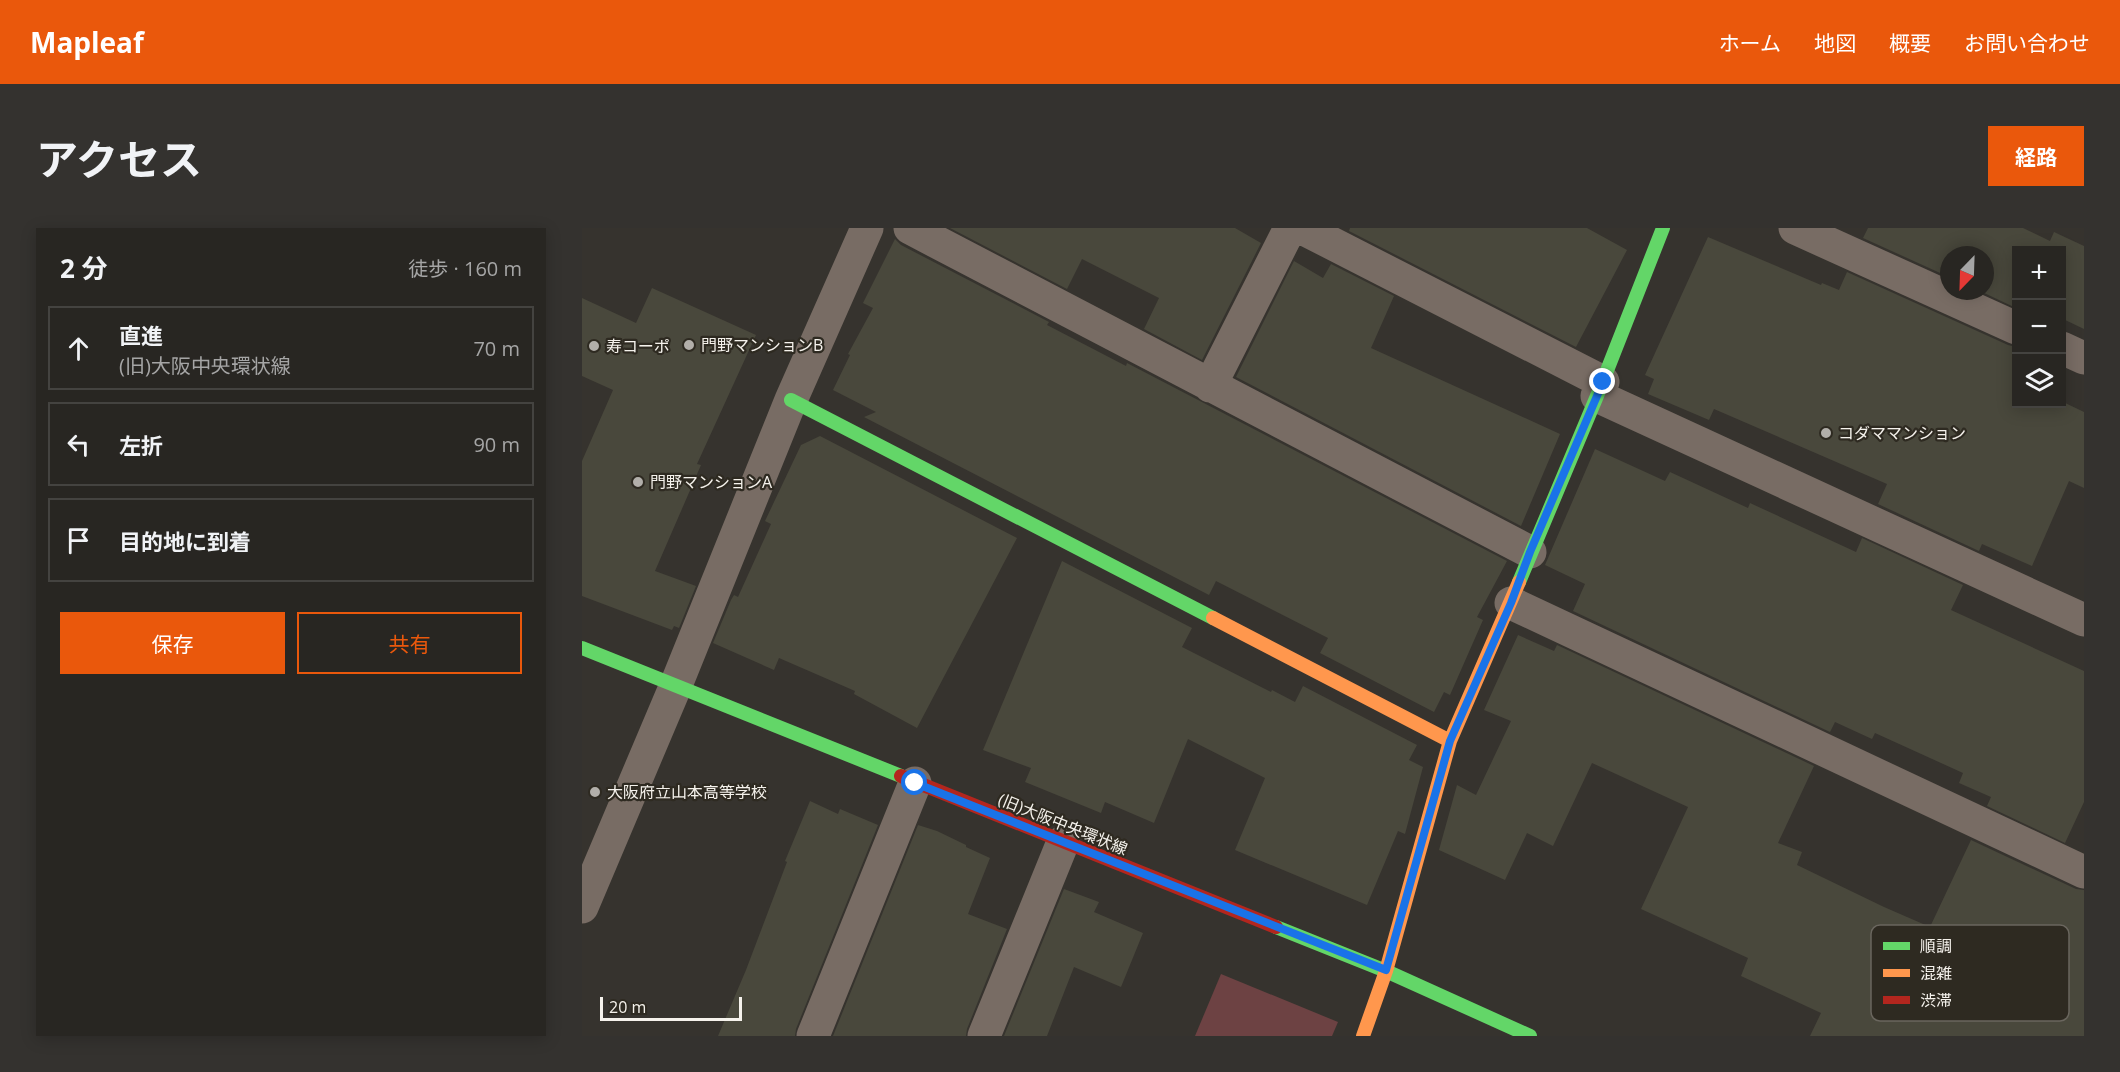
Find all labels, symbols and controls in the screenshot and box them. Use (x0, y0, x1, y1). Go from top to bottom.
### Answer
text: Mapleaf (30, 23, 144, 61)
text: ホーム (1719, 29, 1781, 57)
text: 地図 (1814, 29, 1856, 57)
text: 概要 (1889, 29, 1931, 57)
text: お問い合わせ (1964, 29, 2090, 57)
button: 経路 (1988, 126, 2084, 186)
text: アクセス (36, 130, 202, 187)
north arrow (1940, 246, 1994, 300)
map controls (2012, 246, 2066, 408)
button: + (2012, 246, 2066, 300)
text: 2 分 (60, 250, 108, 286)
text: 徒歩 · 160 m (408, 255, 522, 282)
button: − (2012, 300, 2066, 354)
text: 直進 (119, 320, 163, 350)
icon: ahead (62, 332, 95, 365)
place label: 門野マンションB (701, 334, 823, 356)
text: 70 m (473, 335, 520, 362)
place label: 寿コーポ (606, 335, 670, 357)
marker: 門野マンションB (682, 338, 696, 352)
marker: 寿コーポ (587, 339, 601, 353)
text: (旧)大阪中央環状線 (119, 352, 291, 379)
button: layers (2012, 354, 2066, 408)
route end (1589, 368, 1615, 394)
place label: コダママンション (1838, 422, 1966, 444)
marker: コダママンション (1819, 426, 1833, 440)
icon: left (62, 428, 95, 461)
text: 左折 (119, 430, 163, 460)
text: 90 m (473, 431, 520, 458)
place label: 門野マンションA (650, 471, 773, 493)
marker: 門野マンションA (631, 475, 645, 489)
icon: arrive (62, 524, 95, 557)
text: 目的地に到着 (119, 526, 251, 556)
button: 保存 (60, 612, 285, 674)
button: 共有 (297, 612, 522, 674)
route start (901, 769, 927, 795)
place label: 大阪府立山本高等学校 (607, 781, 767, 803)
marker: 大阪府立山本高等学校 (588, 785, 602, 799)
street label: (旧)大阪中央環状線 (995, 788, 1131, 860)
legend (1871, 925, 2069, 1021)
text: 順調 (1920, 935, 1952, 957)
text: 混雑 (1920, 962, 1952, 984)
text: 渋滞 (1920, 989, 1952, 1011)
scale bar (600, 994, 742, 1022)
text: 20 m (609, 996, 646, 1018)

